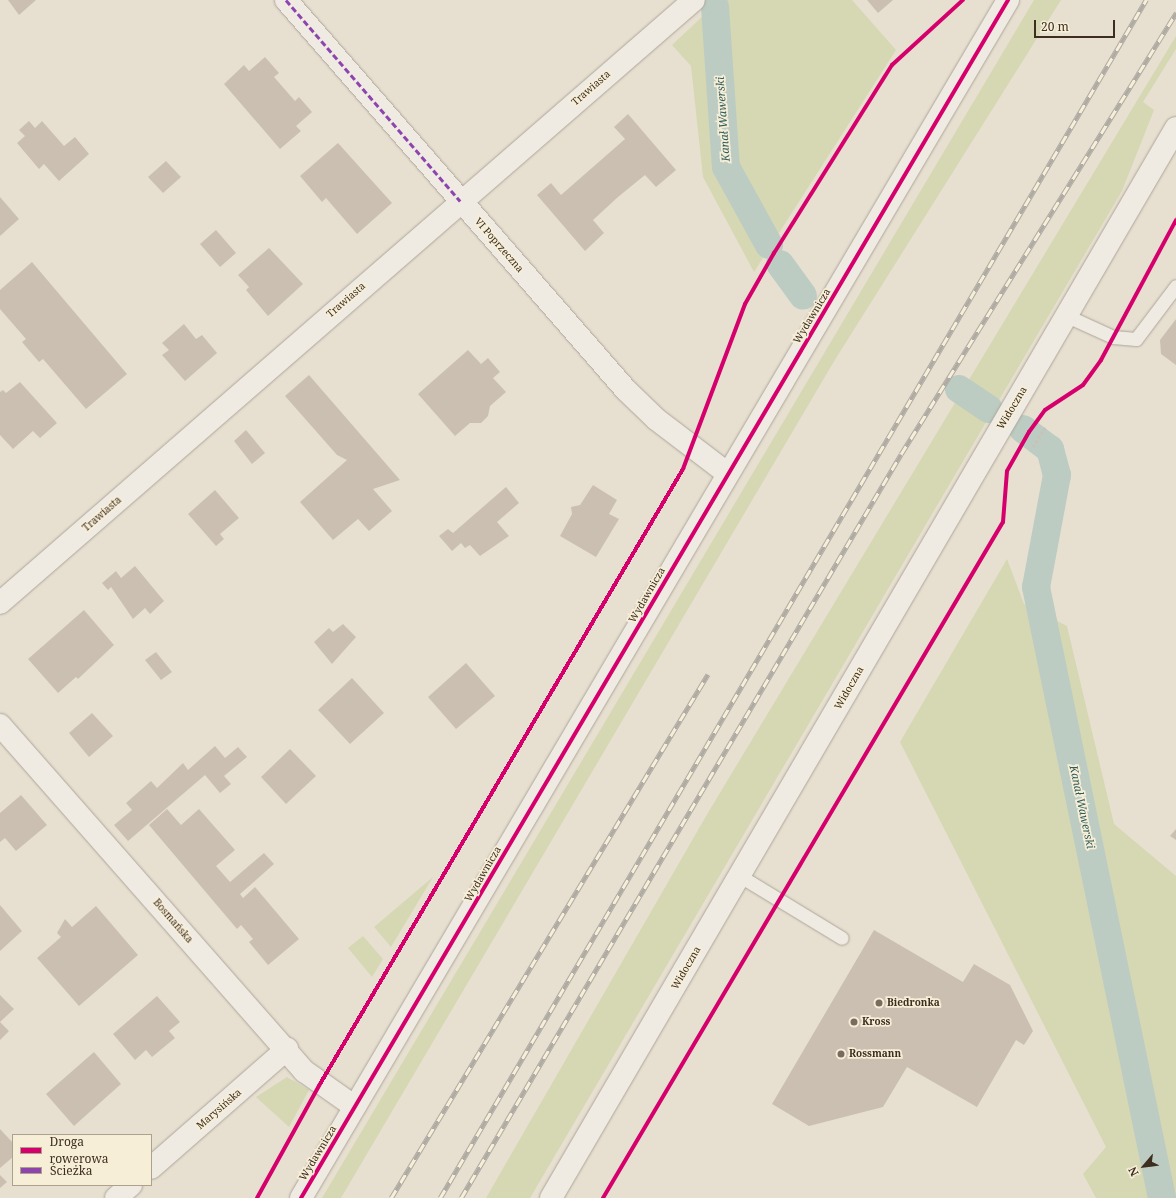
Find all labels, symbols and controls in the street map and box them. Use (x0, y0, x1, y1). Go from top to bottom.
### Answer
scale bar (1036, 12, 1117, 38)
text: 20 m (1041, 18, 1069, 35)
street label: Trawiasta (569, 68, 613, 108)
water label: Kanał Wawerski (713, 76, 733, 162)
street label: VI Poprzeczna (472, 215, 526, 275)
street label: Trawiasta (324, 280, 368, 320)
street label: Wydawnicza (791, 286, 833, 346)
street label: Widoczna (995, 384, 1029, 432)
street label: Trawiasta (80, 494, 124, 534)
street label: Wydawnicza (626, 565, 668, 625)
street label: Widoczna (832, 664, 866, 712)
water label: Kanał Wawerski (1067, 764, 1097, 850)
street label: Wydawnicza (462, 844, 504, 904)
street label: Bosmańska (151, 897, 195, 945)
street label: Widoczna (669, 944, 703, 992)
place label: Biedronka (887, 997, 940, 1009)
marker: Biedronka (874, 998, 884, 1008)
place label: Kross (862, 1016, 890, 1028)
marker: Kross (849, 1017, 859, 1027)
place label: Rossmann (849, 1048, 901, 1060)
marker: Rossmann (836, 1049, 846, 1059)
street label: Marysińska (194, 1086, 244, 1132)
street label: Wydawnicza (297, 1123, 339, 1183)
text: Droga rowerowa (50, 1133, 109, 1167)
legend (12, 1134, 152, 1186)
north arrow (1124, 1146, 1164, 1186)
text: Ścieżka (50, 1162, 93, 1179)
text: N (1124, 1165, 1142, 1179)

